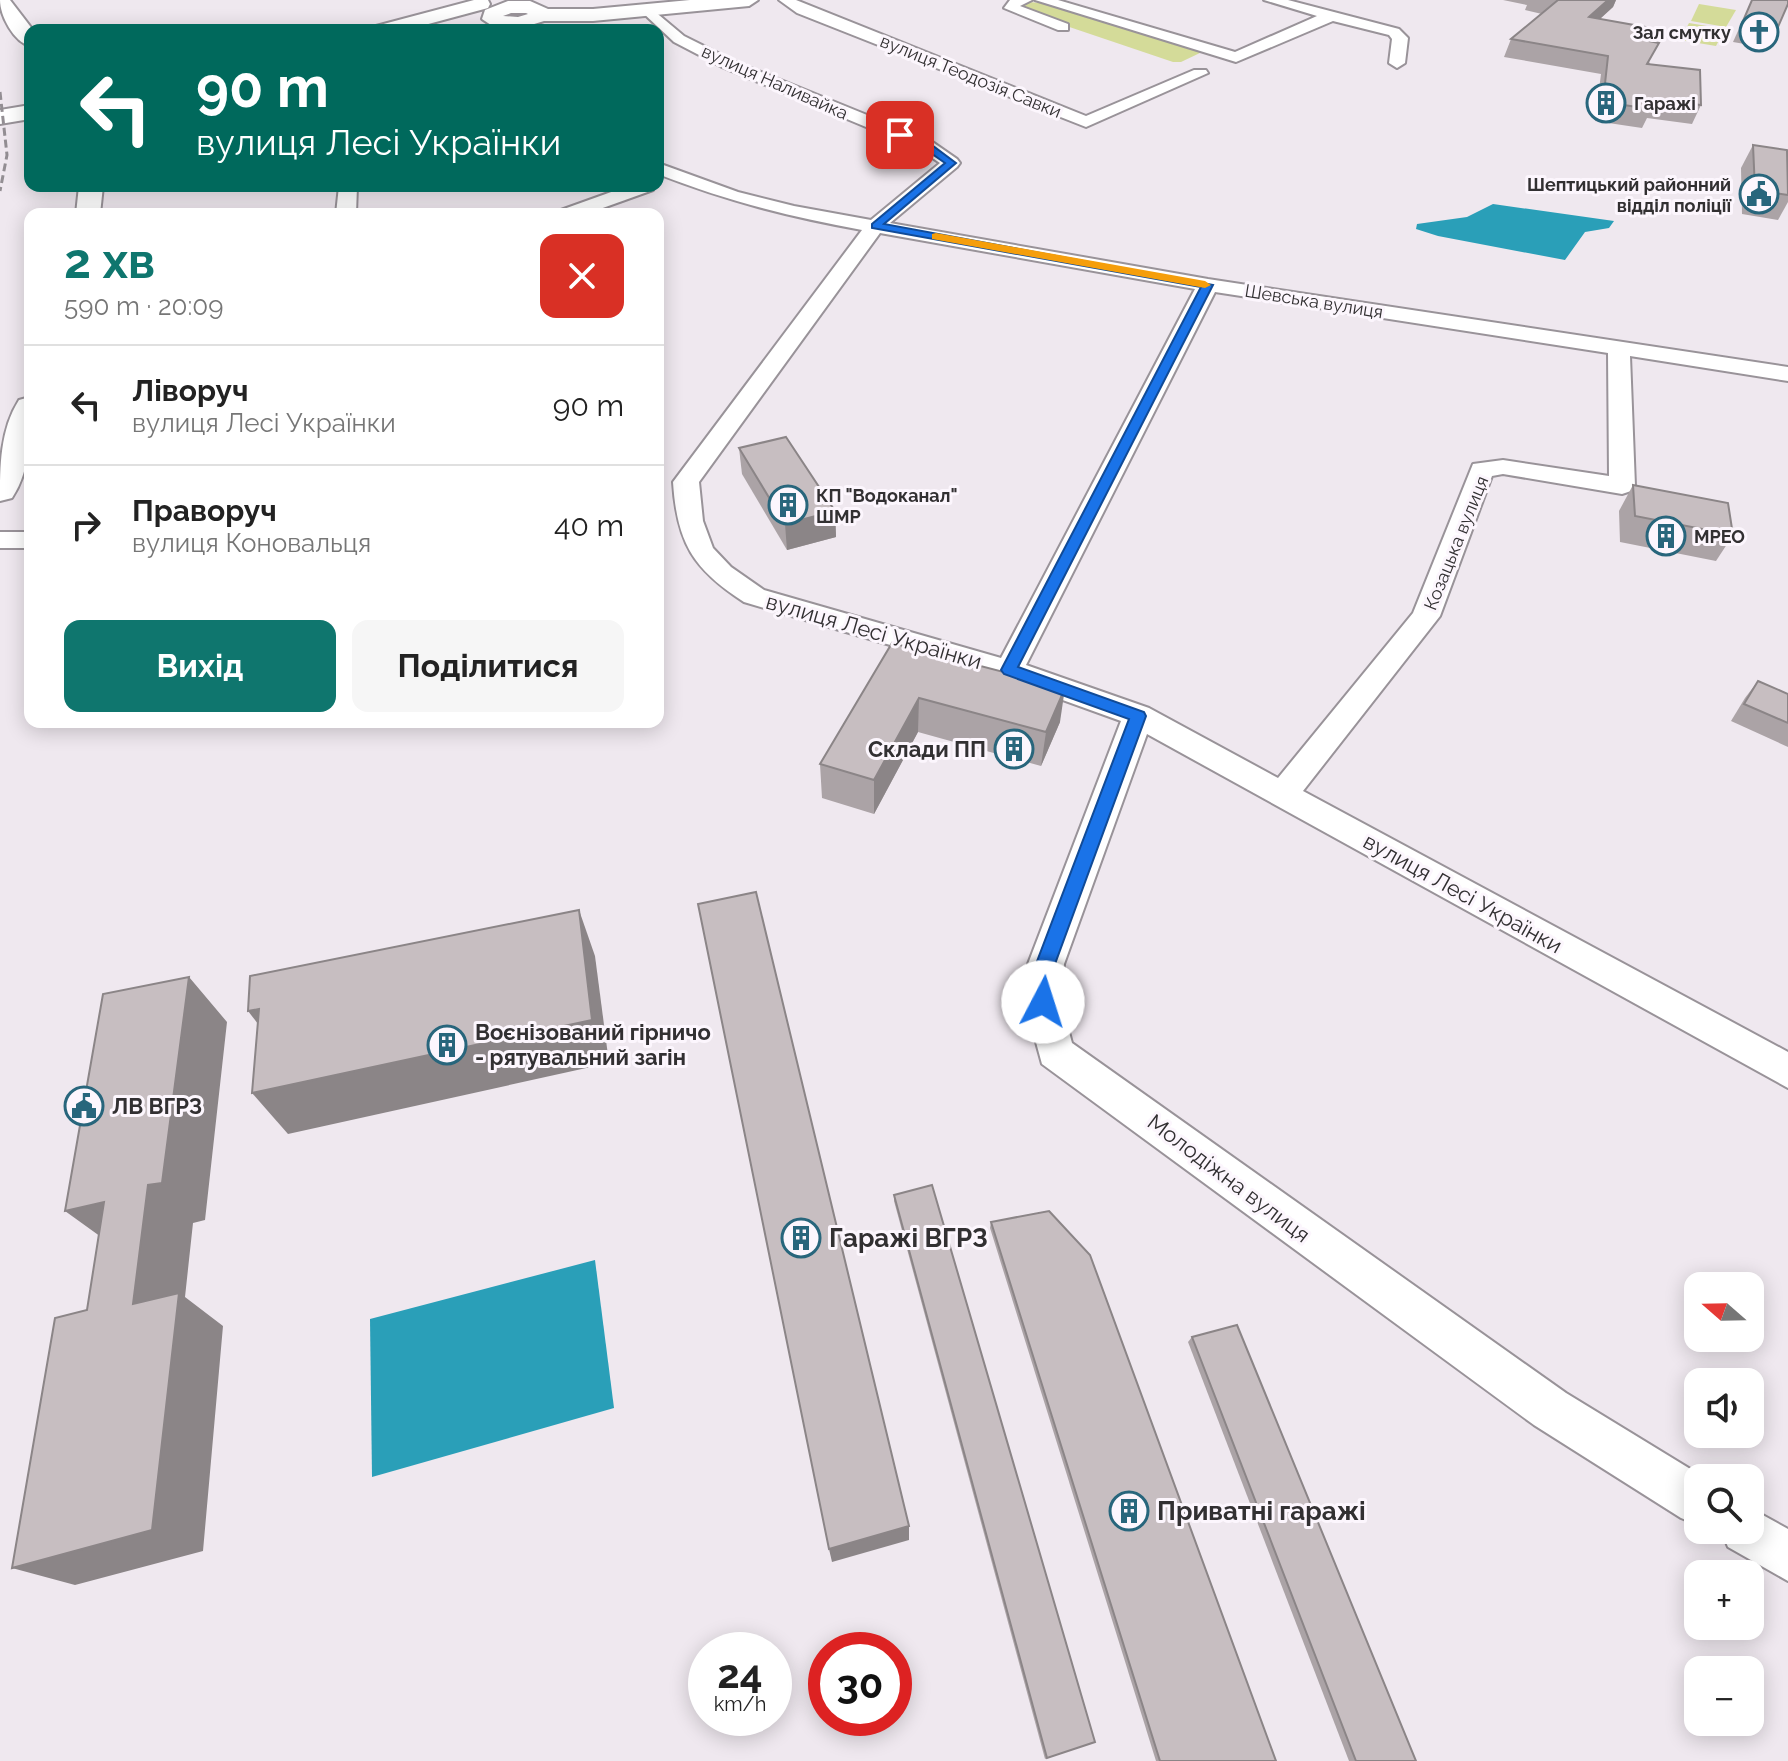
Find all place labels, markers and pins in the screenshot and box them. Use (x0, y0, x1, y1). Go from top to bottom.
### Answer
church icon: Зал смутку (1738, 11, 1780, 53)
place label: Зал смутку (1632, 22, 1731, 43)
building icon: Гаражі (1585, 82, 1627, 124)
place label: Гаражі (1634, 93, 1696, 114)
pin (866, 101, 934, 169)
public building icon: Шептицький районний відділ поліції (1738, 173, 1780, 215)
place label: Шептицький районний відділ поліції (1527, 174, 1732, 216)
building icon: КП "Водоканал" ШМР (767, 484, 809, 526)
place label: КП "Водоканал" ШМР (816, 485, 957, 527)
building icon: МРЕО (1645, 515, 1687, 557)
place label: МРЕО (1694, 526, 1745, 547)
building icon: Склади ПП (993, 728, 1035, 770)
place label: Склади ПП (868, 736, 986, 762)
place label: Воєнізований гірничо - рятувальний загін (475, 1019, 711, 1070)
building icon: Воєнізований гірничо - рятувальний загін (426, 1024, 468, 1066)
public building icon: ЛВ ВГРЗ (63, 1085, 105, 1127)
place label: ЛВ ВГРЗ (112, 1093, 202, 1119)
building icon: Гаражі ВГРЗ (780, 1217, 822, 1259)
place label: Гаражі ВГРЗ (829, 1223, 988, 1253)
building icon: Приватні гаражі (1108, 1490, 1150, 1532)
place label: Приватні гаражі (1157, 1496, 1366, 1526)

